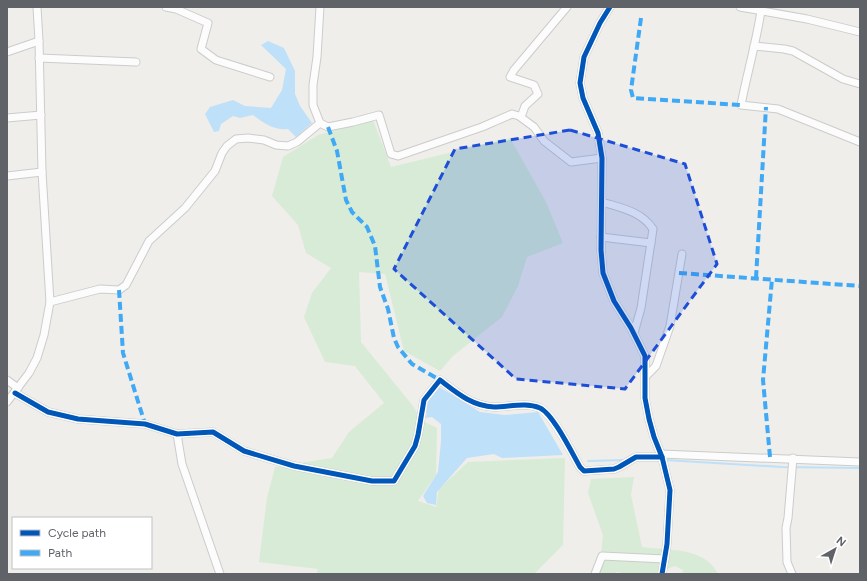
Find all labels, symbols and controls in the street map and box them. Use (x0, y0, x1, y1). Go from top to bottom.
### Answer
legend (12, 517, 152, 569)
text: Cycle path (48, 526, 106, 540)
north arrow (815, 529, 855, 569)
text: N (834, 534, 848, 549)
text: Path (48, 546, 72, 560)

